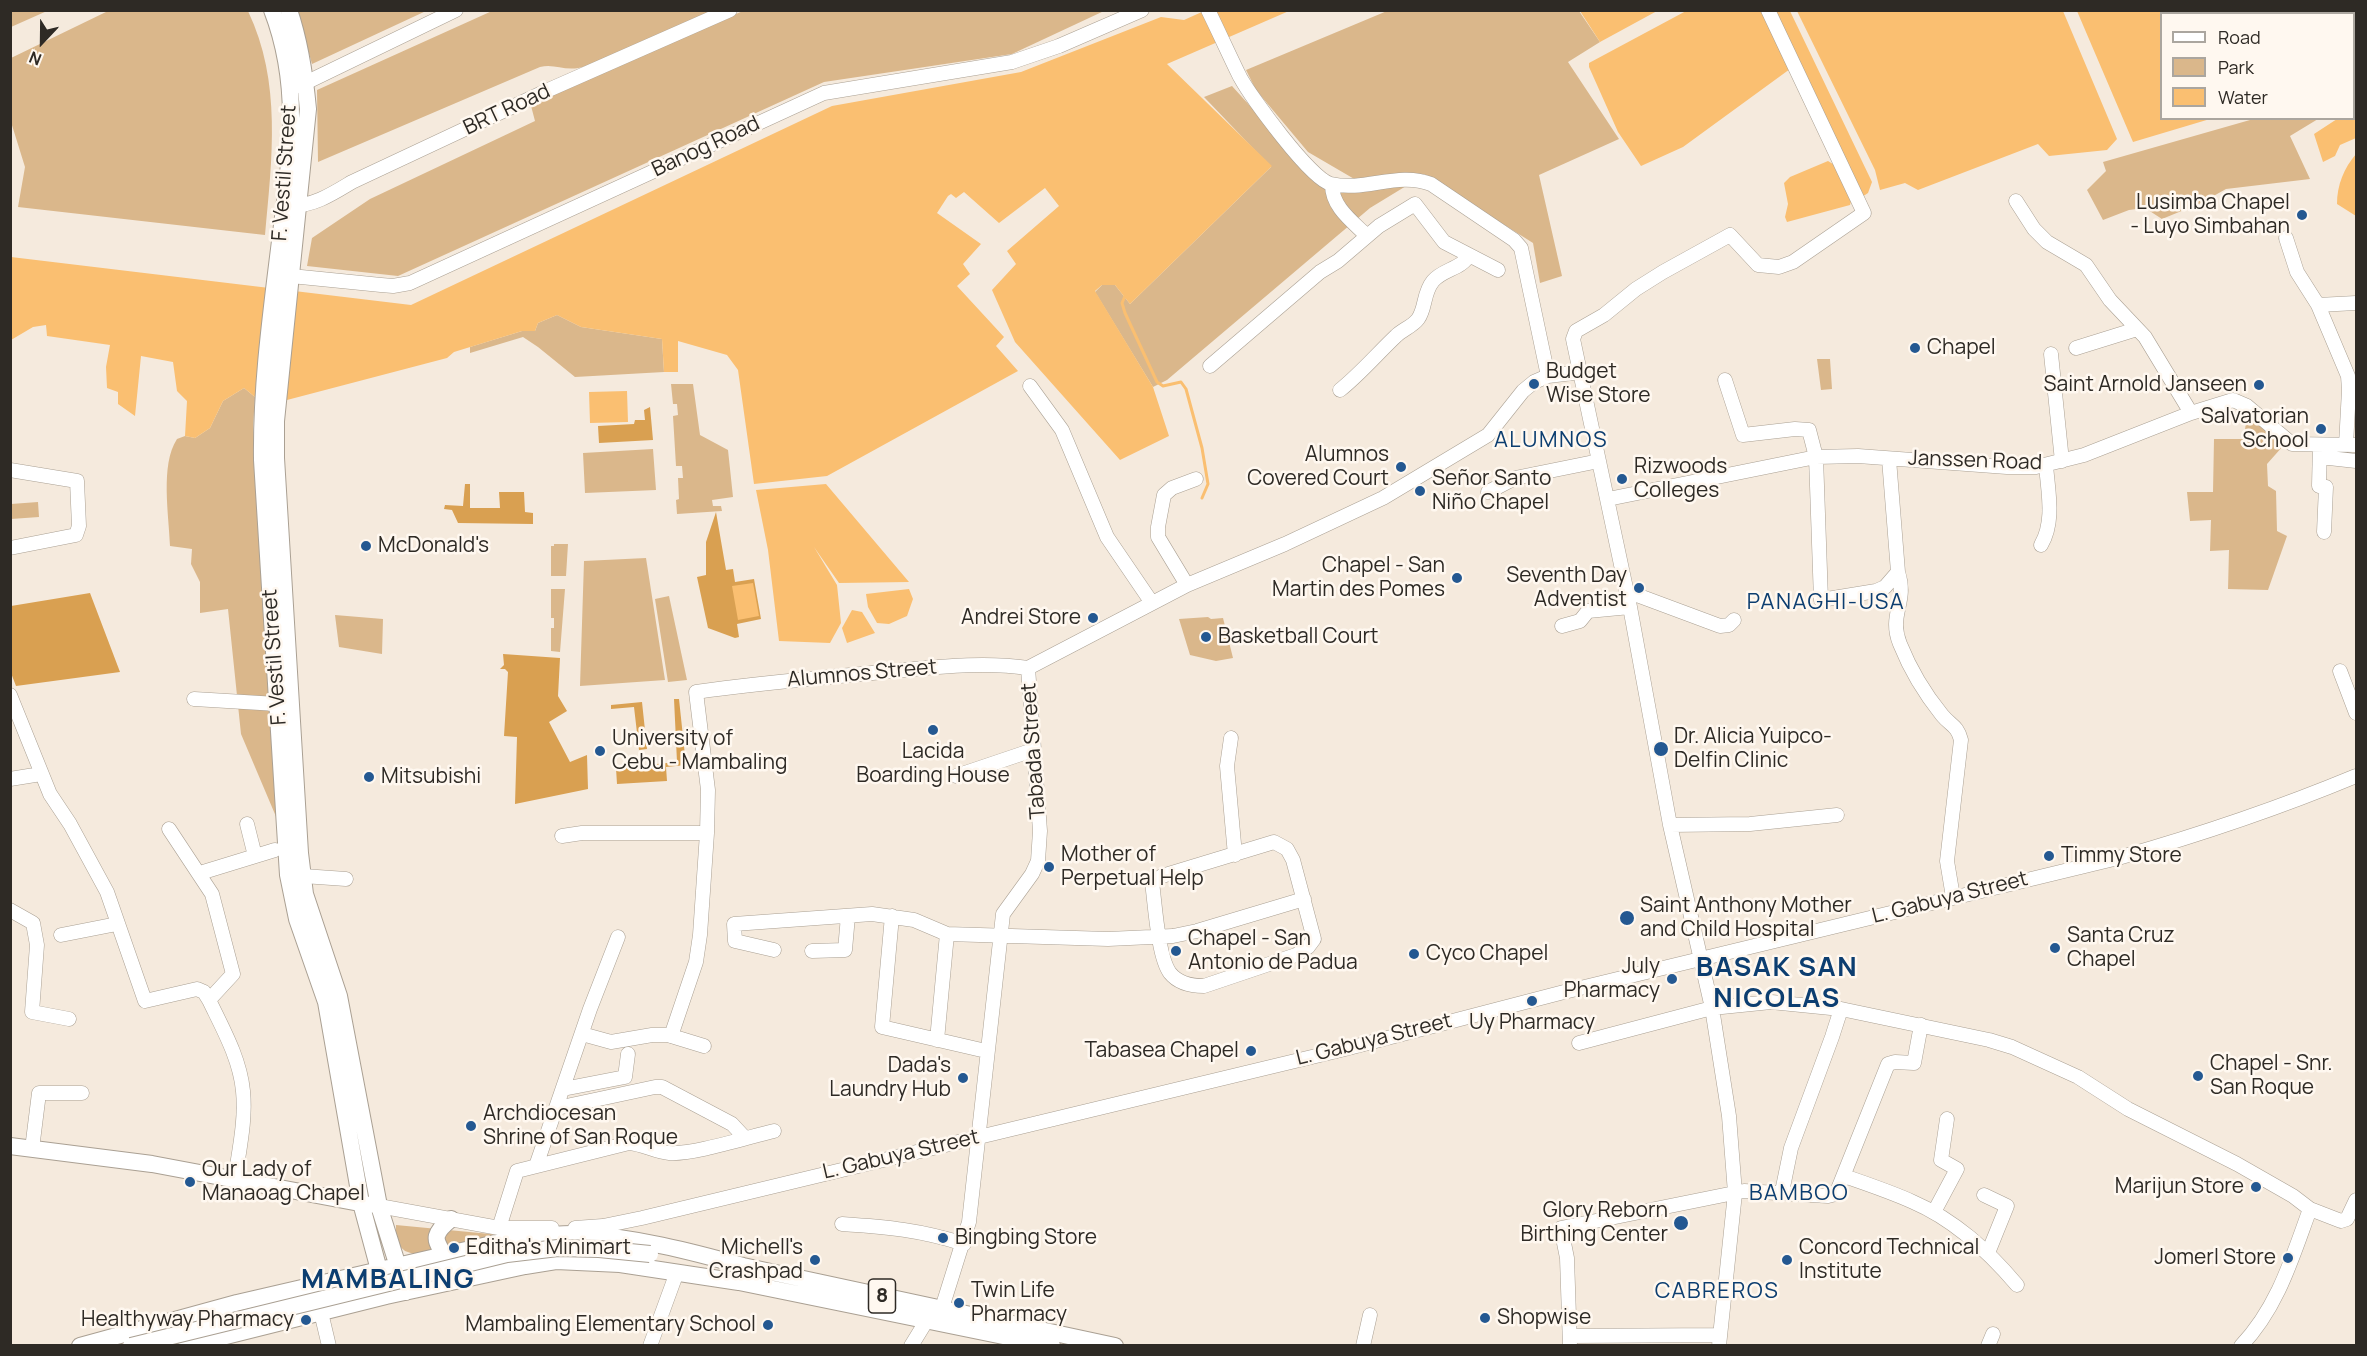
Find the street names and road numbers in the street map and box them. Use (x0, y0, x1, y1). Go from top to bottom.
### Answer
street label: BRT Road (460, 79, 554, 141)
street label: F. Vestil Street (268, 104, 302, 242)
street label: Banog Road (648, 111, 764, 183)
street label: Janssen Road (1907, 446, 2043, 476)
street label: F. Vestil Street (258, 588, 292, 726)
street label: Alumnos Street (786, 655, 938, 693)
street label: Tabada Street (1017, 682, 1051, 820)
street label: L. Gabuya Street (1869, 866, 2031, 930)
street label: L. Gabuya Street (1293, 1008, 1455, 1072)
street label: L. Gabuya Street (820, 1125, 982, 1185)
road number: 8 (868, 1279, 896, 1313)

